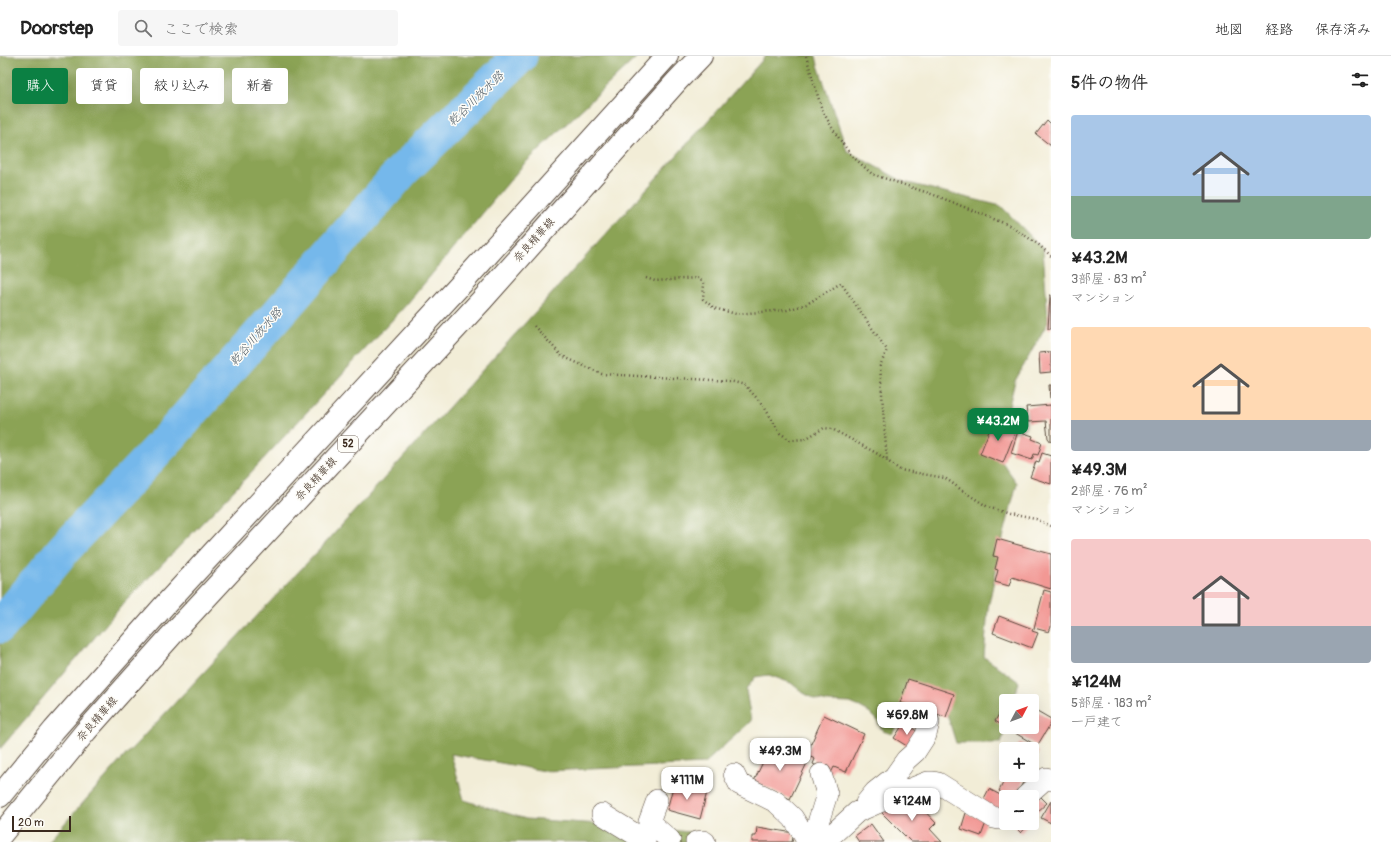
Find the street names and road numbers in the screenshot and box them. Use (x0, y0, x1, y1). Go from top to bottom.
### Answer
street label: 奈良精華線 (511, 215, 557, 265)
road number: 52 (338, 436, 358, 452)
street label: 奈良精華線 (292, 454, 340, 504)
street label: 奈良精華線 (74, 694, 120, 744)

